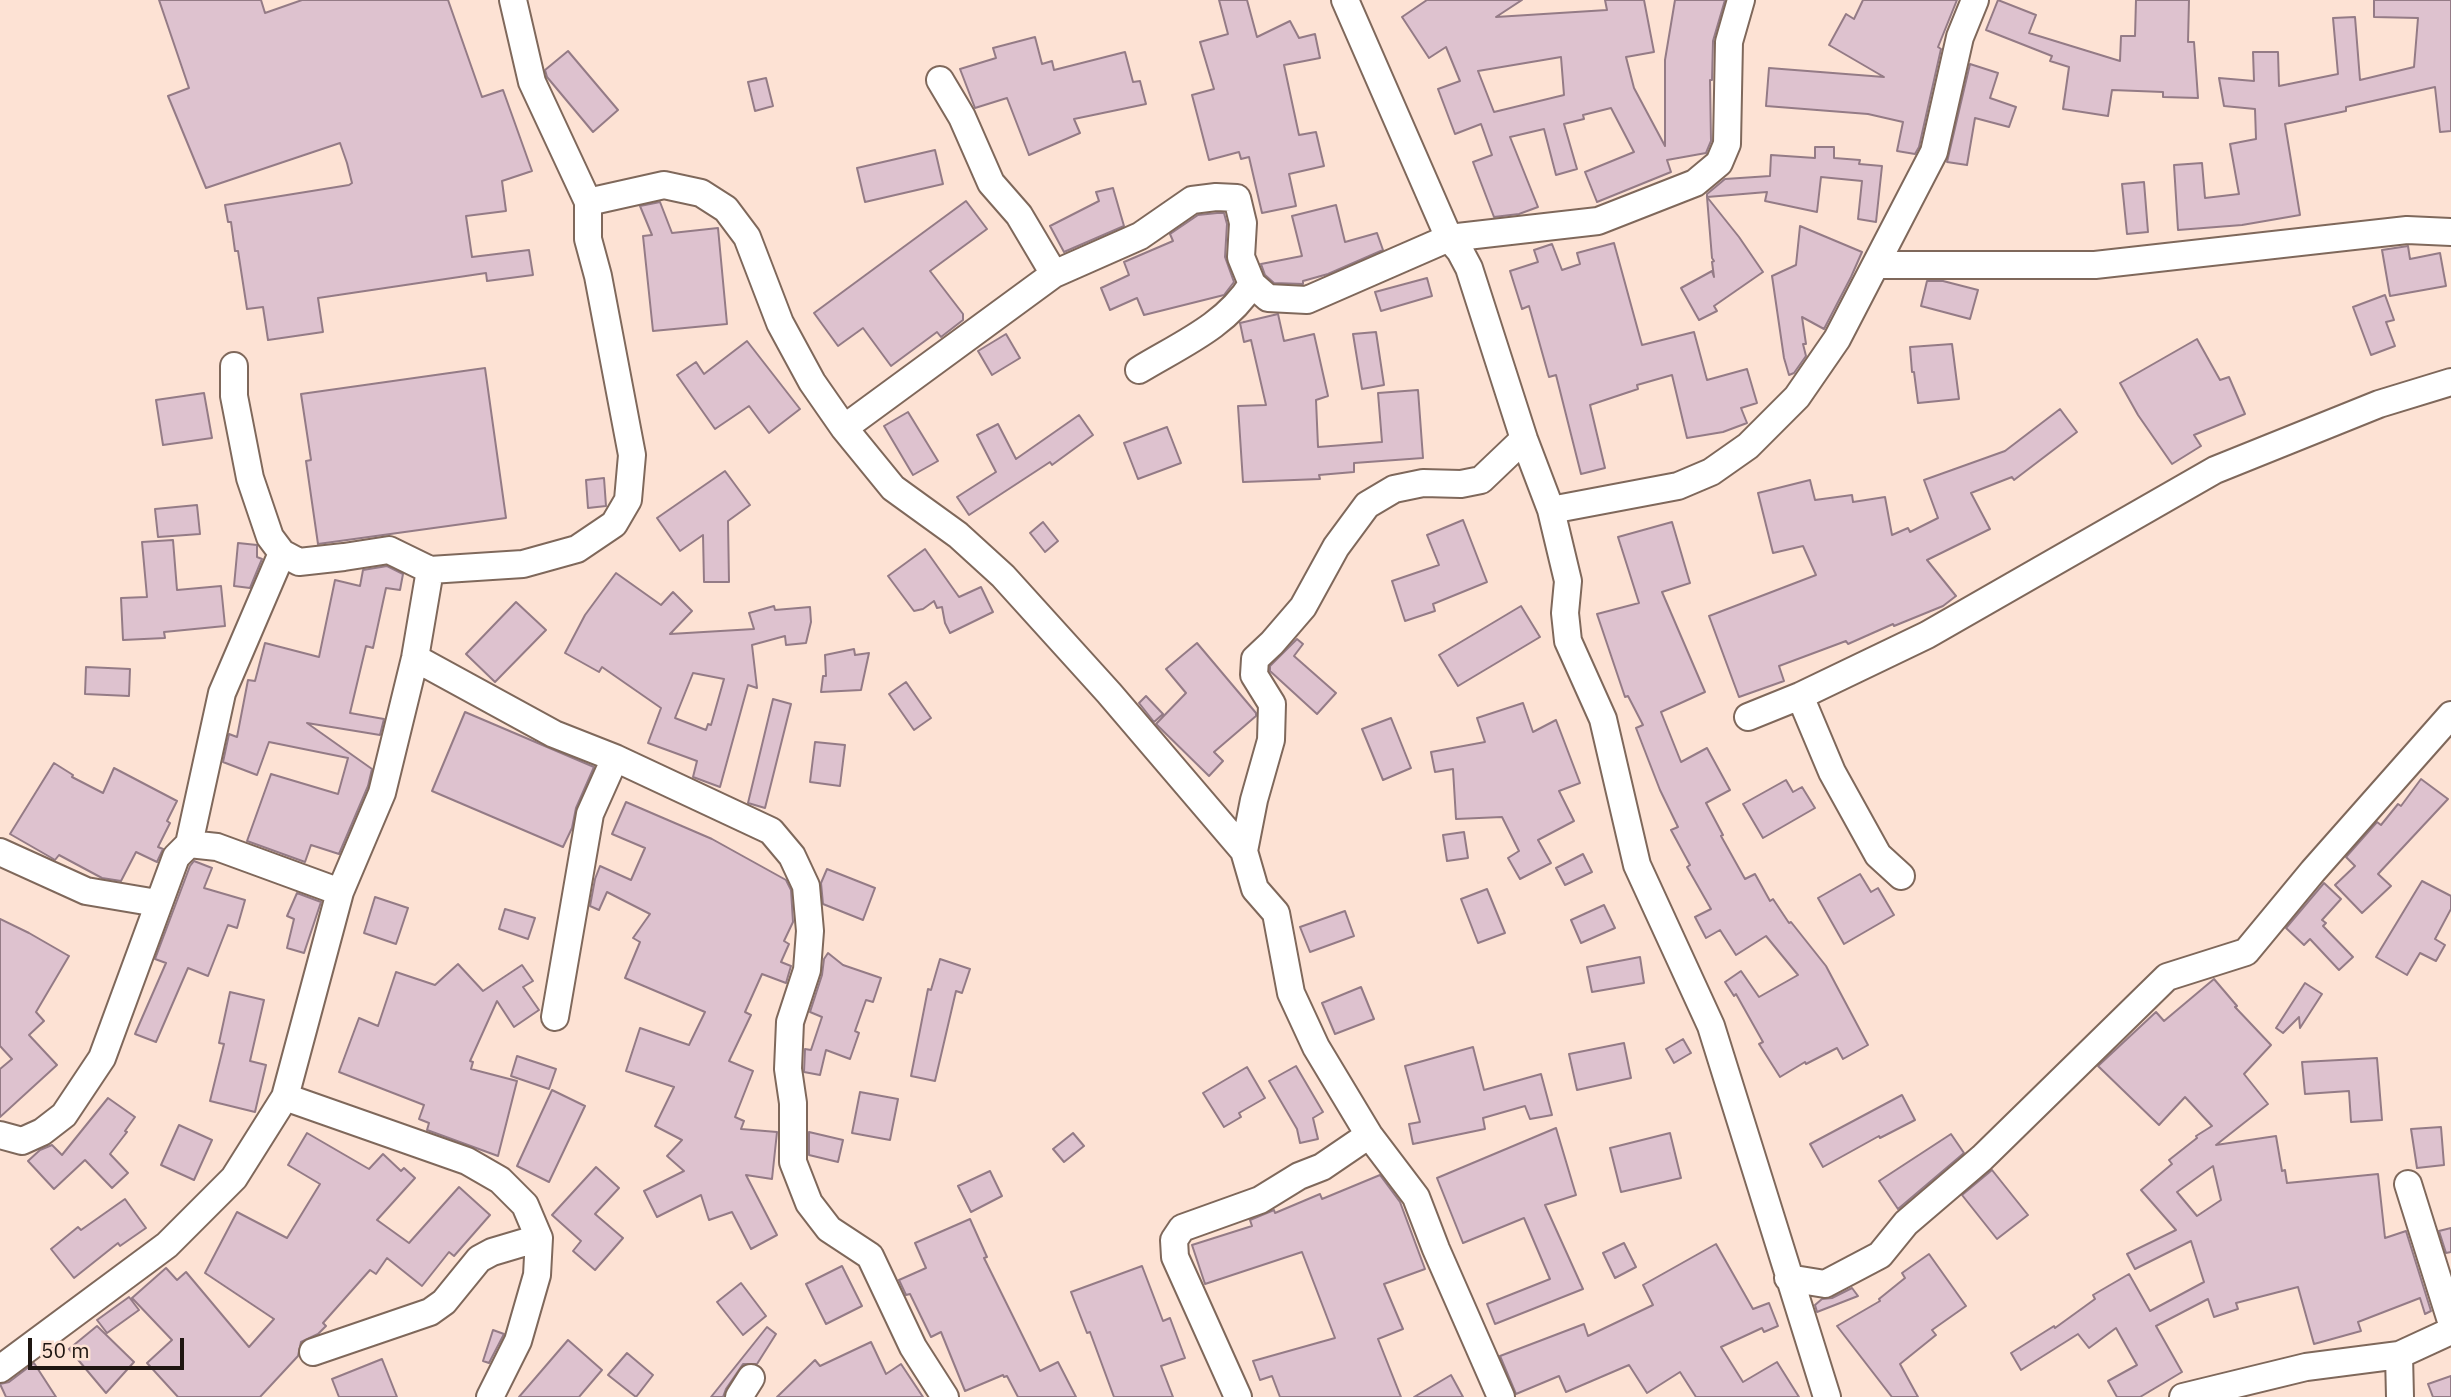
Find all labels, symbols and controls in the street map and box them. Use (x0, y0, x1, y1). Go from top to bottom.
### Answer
scale bar (32, 1324, 187, 1368)
text: 50 m (41, 1336, 90, 1364)

